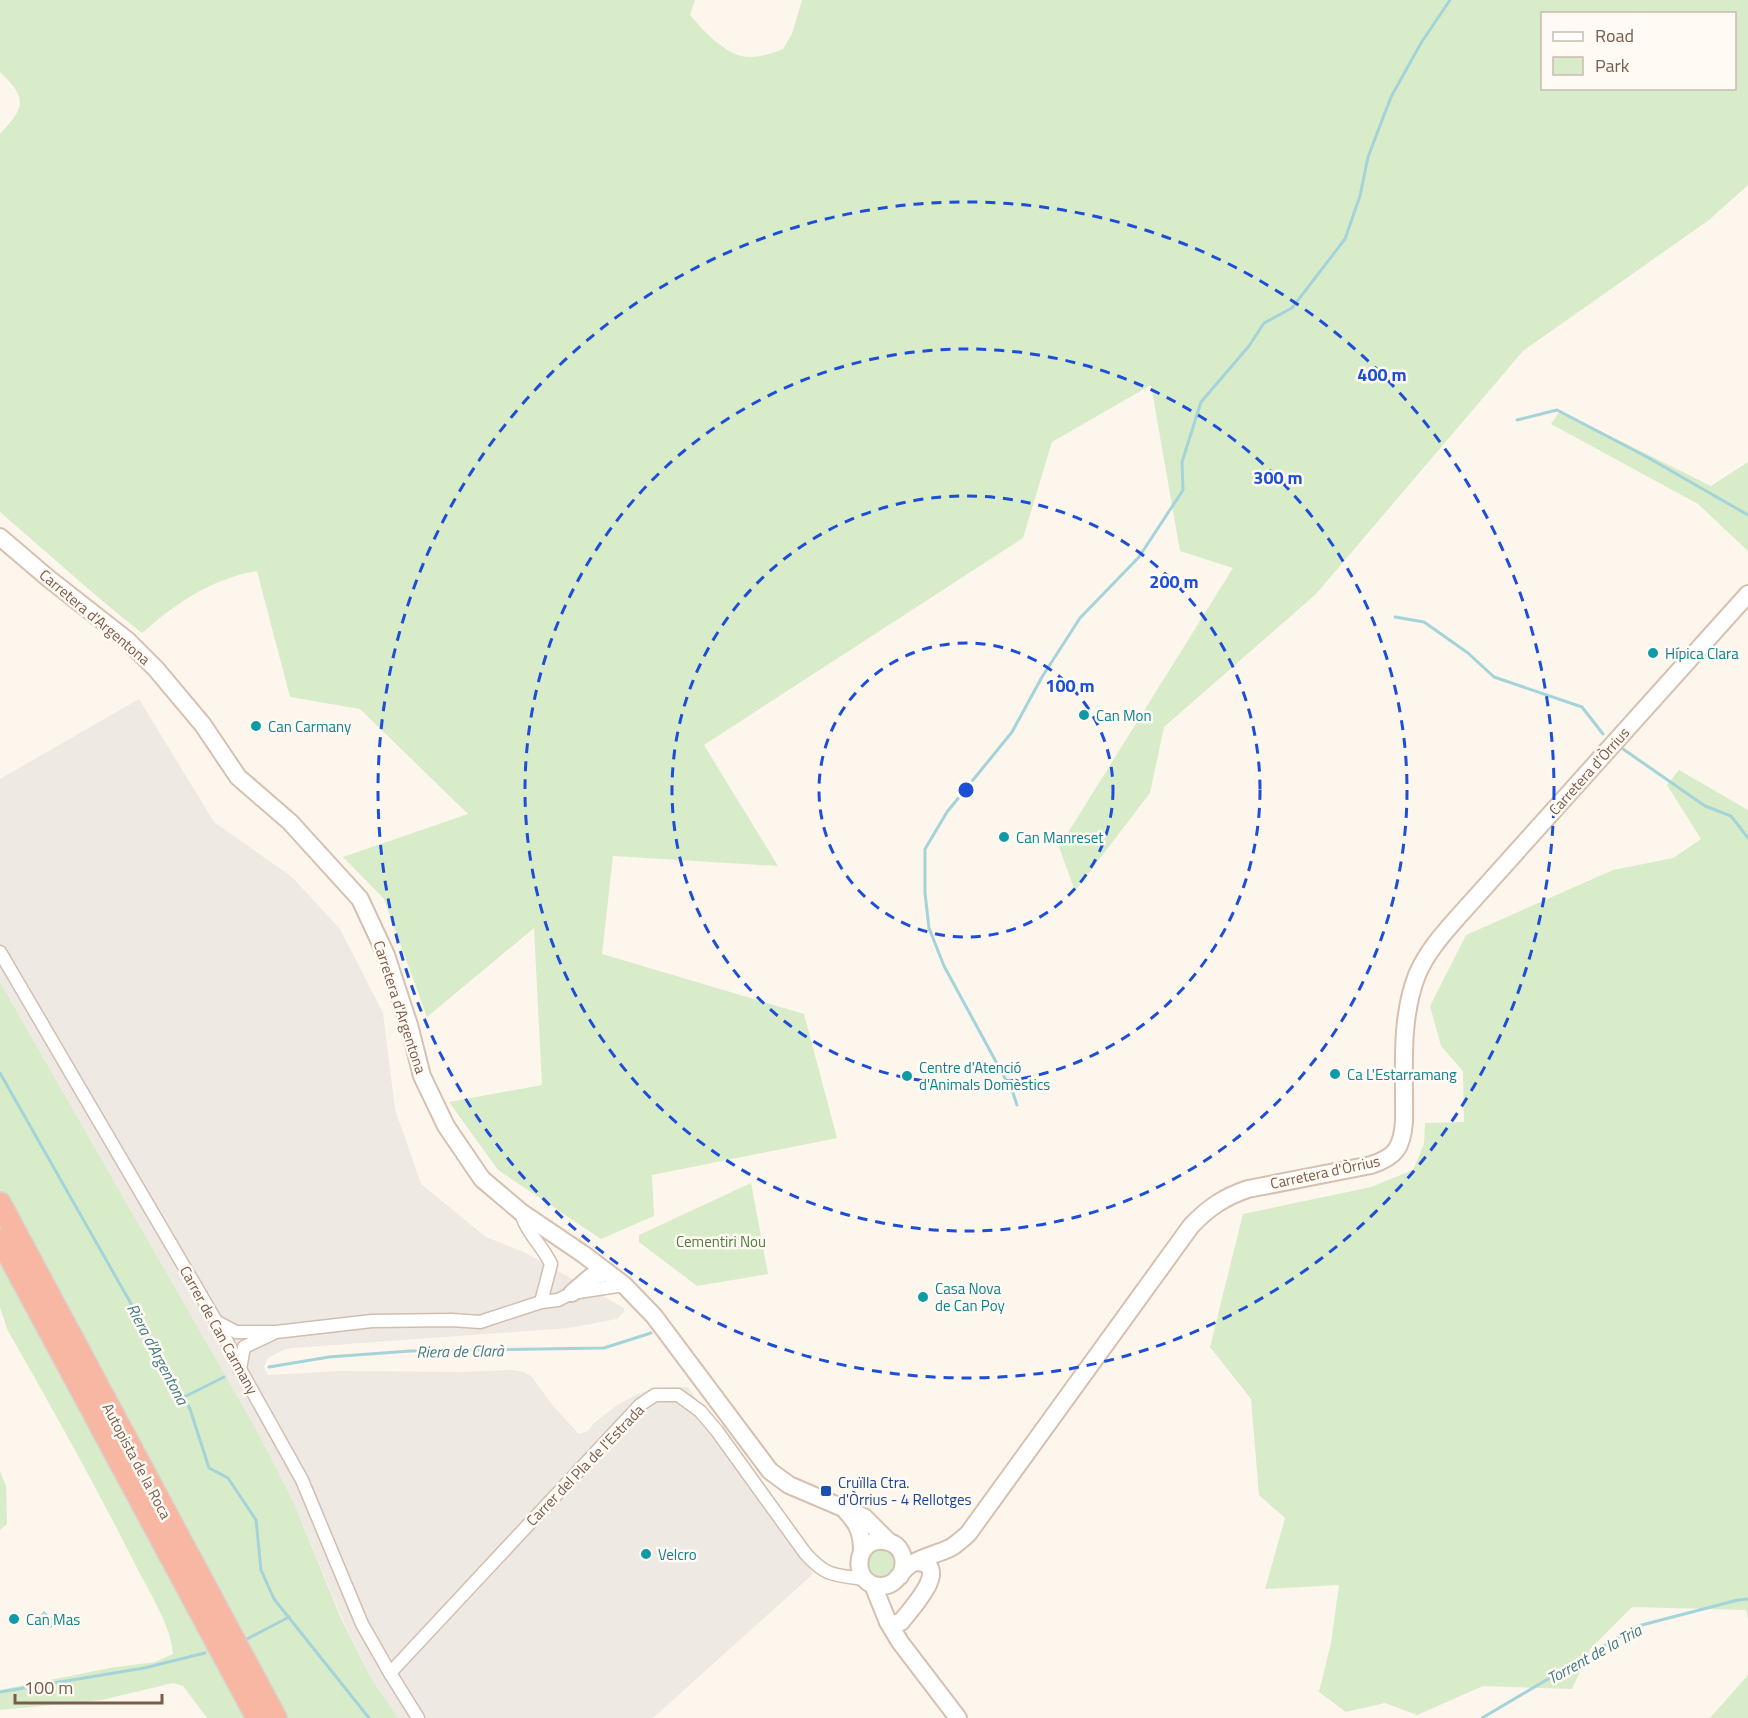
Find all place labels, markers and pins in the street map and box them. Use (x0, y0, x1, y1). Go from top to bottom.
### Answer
place label: Hípica Clara (1665, 642, 1739, 665)
marker: Hípica Clara (1646, 646, 1660, 660)
place label: Can Mon (1096, 704, 1152, 727)
marker: Can Mon (1077, 708, 1091, 722)
place label: Can Carmany (268, 715, 351, 738)
marker: Can Carmany (249, 719, 263, 733)
centre of rings (956, 780, 976, 800)
place label: Can Manreset (1016, 826, 1104, 849)
marker: Can Manreset (997, 830, 1011, 844)
place label: Centre d'Atenció d'Animals Domèstics (919, 1056, 1050, 1096)
place label: Ca L'Estarramang (1347, 1063, 1457, 1086)
marker: Ca L'Estarramang (1328, 1067, 1342, 1081)
marker: Centre d'Atenció d'Animals Domèstics (900, 1069, 914, 1083)
place label: Casa Nova de Can Poy (935, 1277, 1005, 1317)
marker: Casa Nova de Can Poy (916, 1290, 930, 1304)
place label: Cruïlla Ctra. d'Òrrius - 4 Rellotges (838, 1471, 971, 1511)
marker: Cruïlla Ctra. d'Òrrius - 4 Rellotges (819, 1484, 833, 1498)
place label: Velcro (658, 1543, 697, 1566)
marker: Velcro (639, 1547, 653, 1561)
place label: Can Mas (26, 1608, 80, 1631)
marker: Can Mas (7, 1612, 21, 1626)

